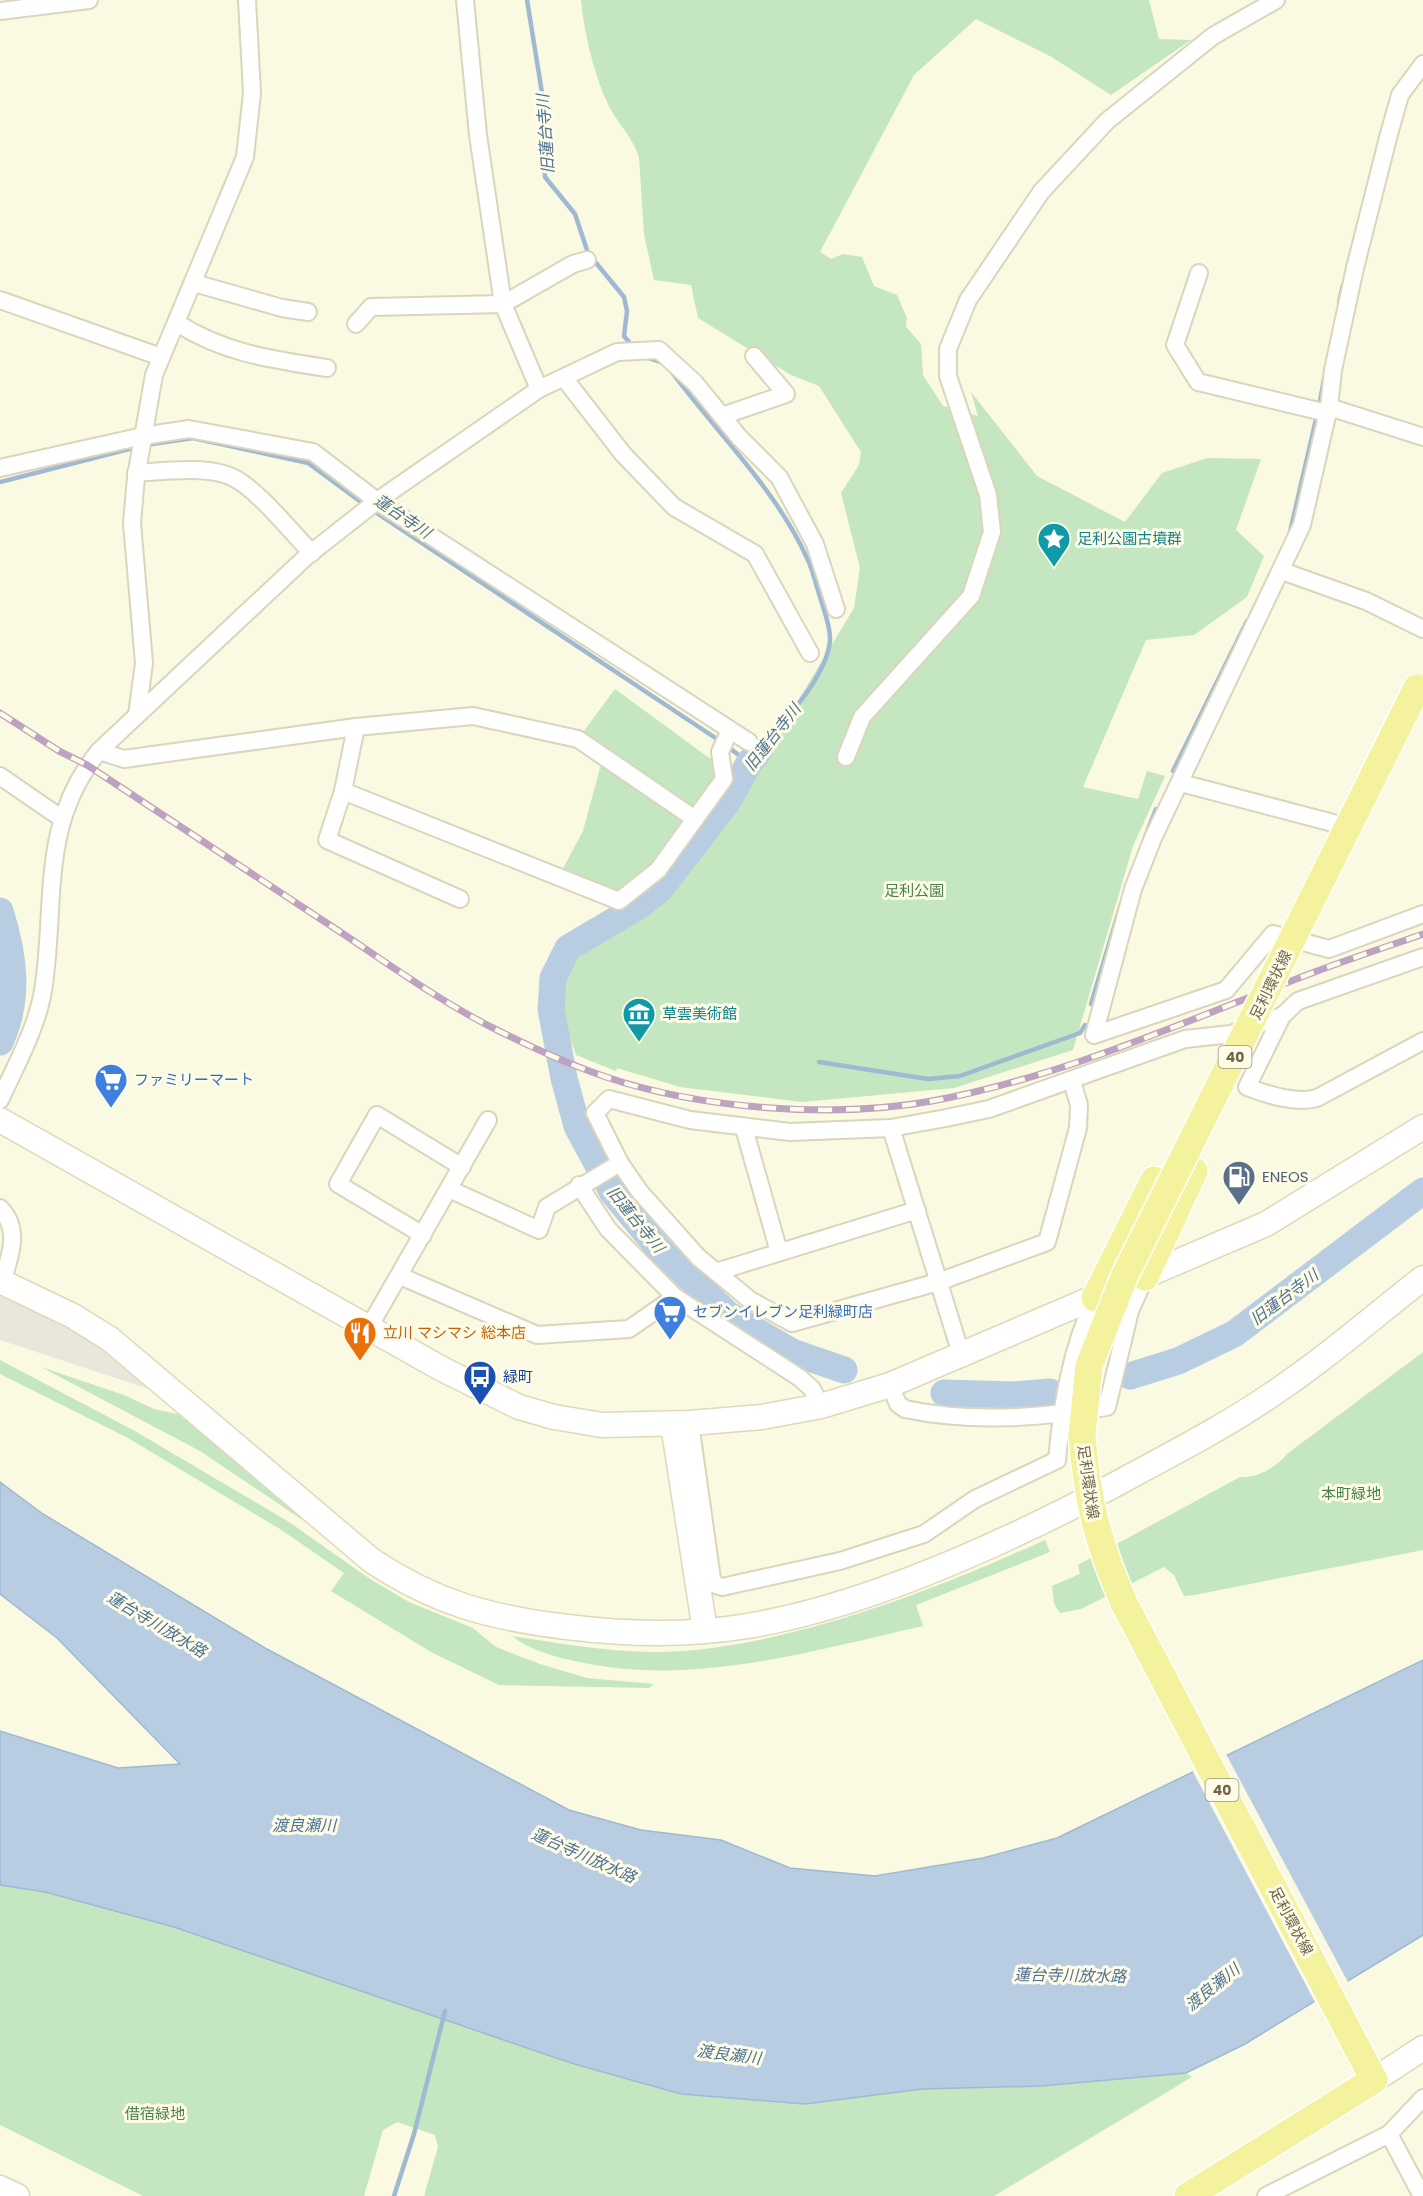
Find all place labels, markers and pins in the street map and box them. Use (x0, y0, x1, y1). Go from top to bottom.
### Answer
place icon: 足利公園古墳群 (1036, 521, 1072, 568)
place label: 足利公園古墳群 (1077, 528, 1182, 549)
museum icon: 草雲美術館 (621, 996, 657, 1043)
place label: 草雲美術館 (662, 1003, 737, 1024)
supermarket icon: ファミリーマート (93, 1062, 129, 1109)
place label: ファミリーマート (134, 1069, 254, 1090)
fuel station icon: ENEOS (1221, 1159, 1257, 1206)
place label: ENEOS (1262, 1166, 1309, 1187)
supermarket icon: セブンイレブン足利緑町店 (652, 1294, 688, 1341)
place label: セブンイレブン足利緑町店 (693, 1301, 873, 1322)
restaurant icon: 立川 マシマシ 総本店 (342, 1315, 378, 1362)
place label: 立川 マシマシ 総本店 (383, 1322, 526, 1343)
bus stop icon: 緑町 (462, 1359, 498, 1406)
place label: 緑町 (503, 1366, 533, 1387)

